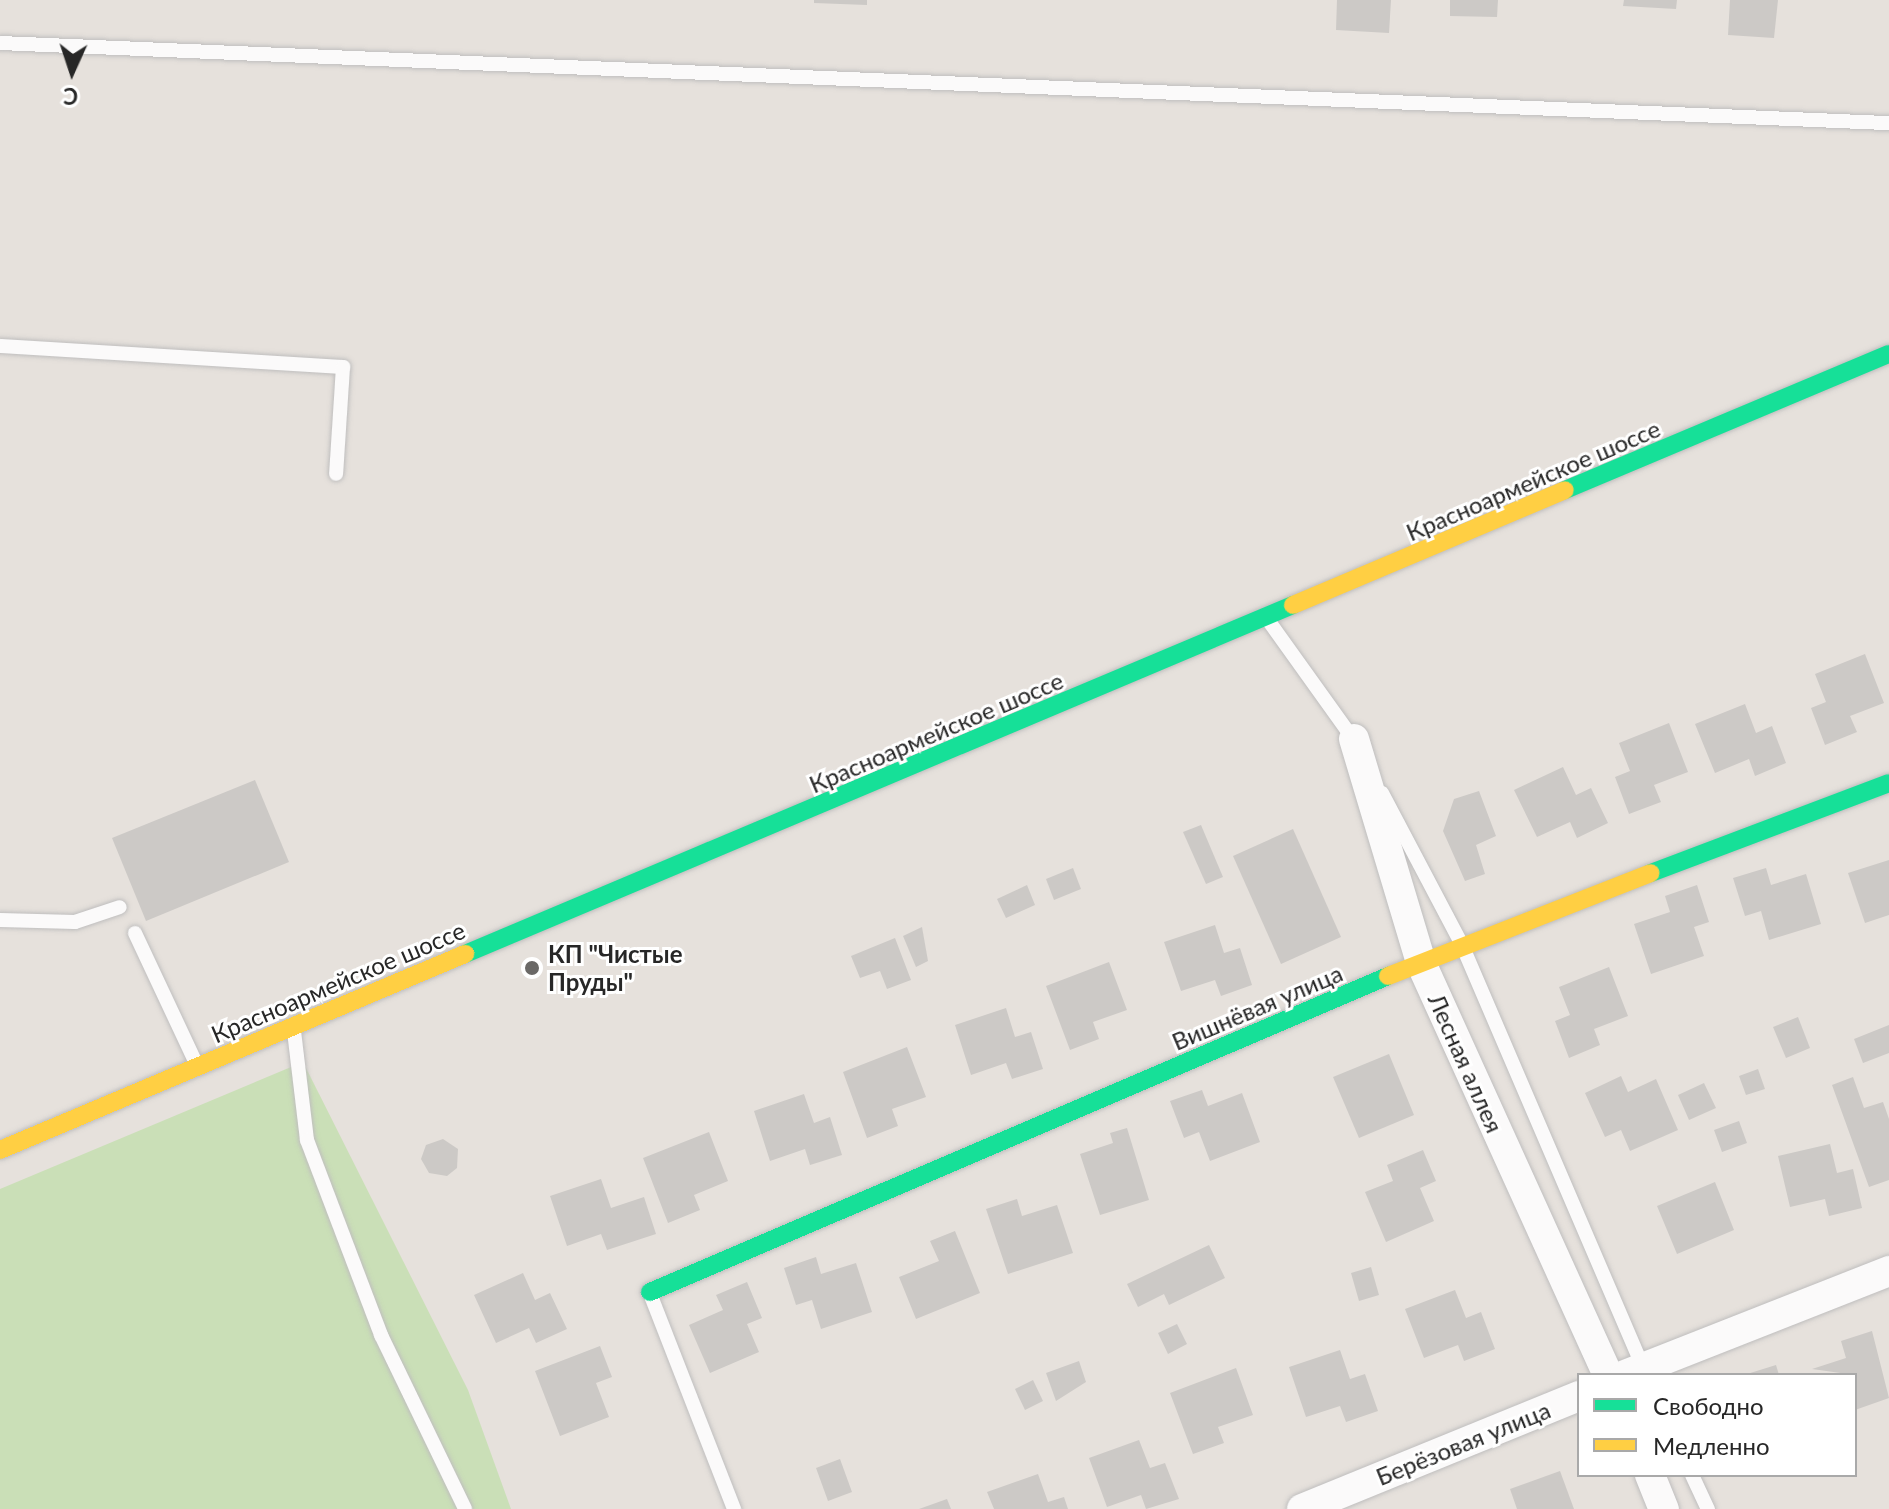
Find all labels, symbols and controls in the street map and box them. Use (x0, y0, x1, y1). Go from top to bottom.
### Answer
north arrow (32, 32, 112, 112)
text: С (63, 83, 79, 110)
street label: Красноармейское шоссе (1402, 413, 1664, 547)
street label: Красноармейское шоссе (805, 665, 1067, 799)
street label: Красноармейское шоссе (207, 915, 469, 1049)
place label: КП "Чистые Пруды" (548, 940, 682, 996)
street label: Вишнёвая улица (1167, 958, 1347, 1056)
marker: КП "Чистые Пруды" (523, 959, 541, 977)
street label: Лесная аллея (1423, 989, 1509, 1137)
legend (1577, 1373, 1857, 1477)
text: Свободно (1653, 1391, 1764, 1420)
street label: Берёзовая улица (1372, 1395, 1554, 1491)
text: Медленно (1653, 1431, 1770, 1460)

